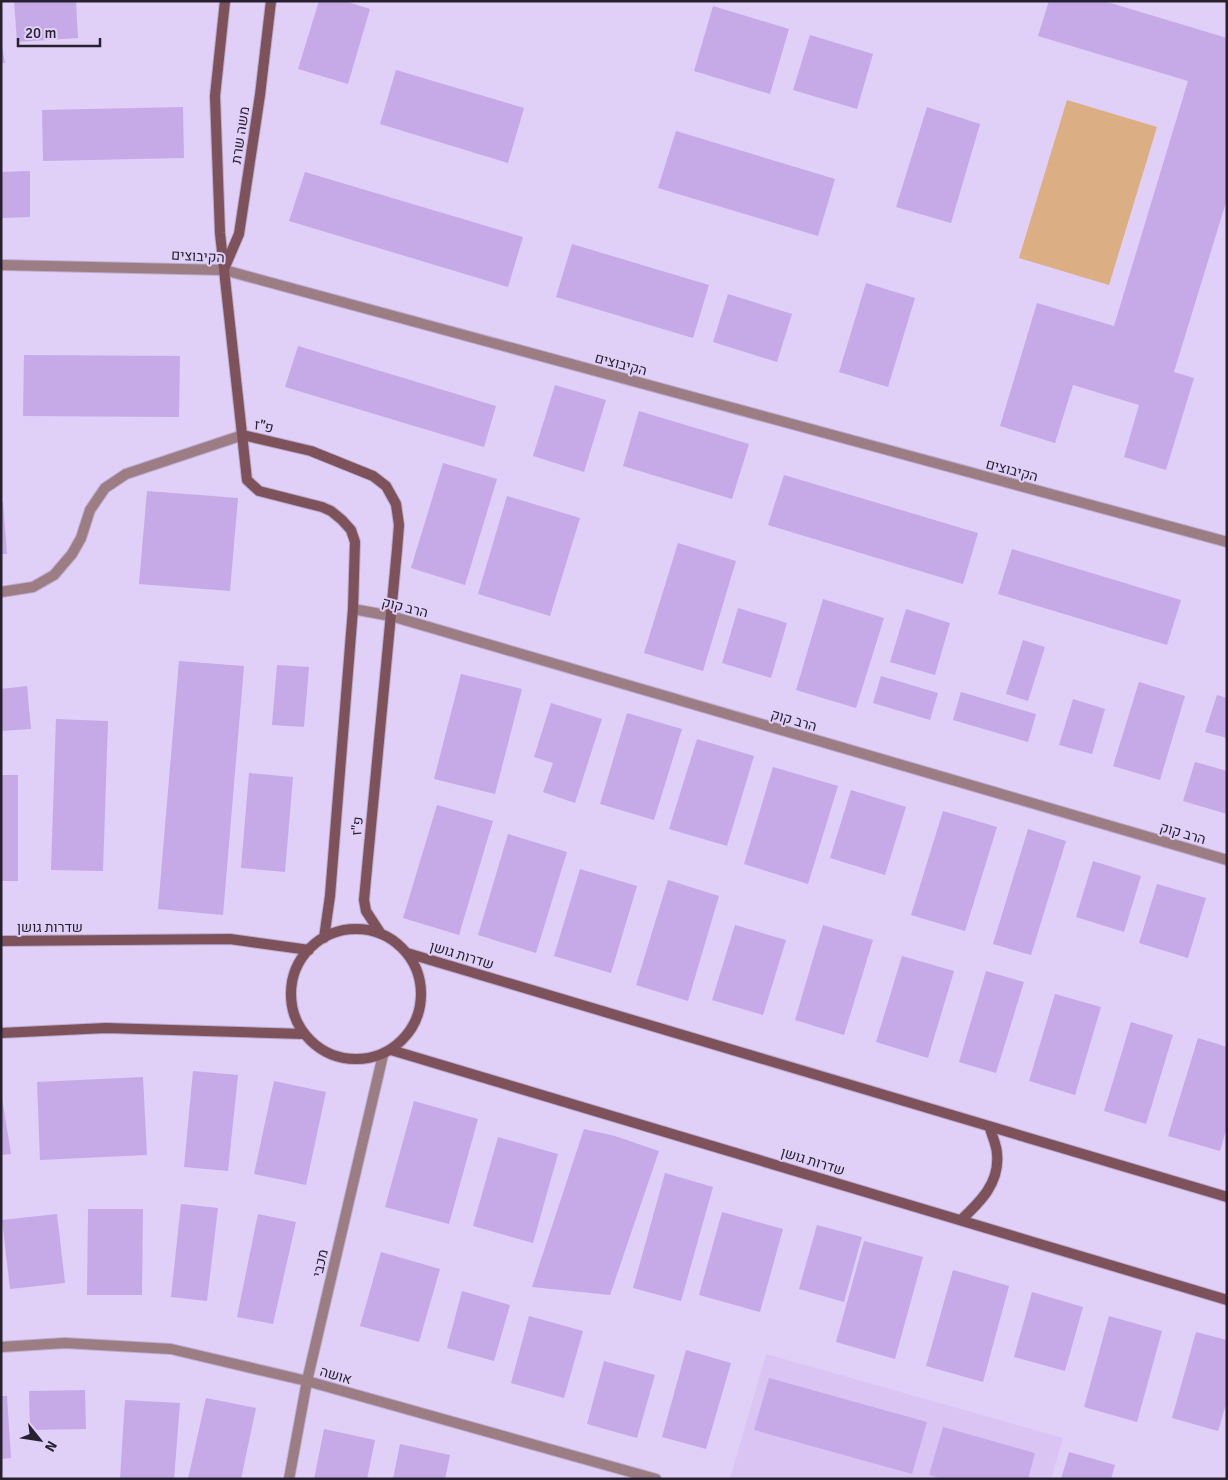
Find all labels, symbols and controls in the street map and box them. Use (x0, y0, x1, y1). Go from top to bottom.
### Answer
scale bar (18, 15, 100, 47)
text: 20 m (25, 24, 56, 42)
street label: משה שרת (228, 105, 253, 165)
street label: הקיבוצים (171, 247, 225, 266)
street label: הקיבוצים (593, 349, 649, 380)
street label: פ"ז (253, 416, 275, 437)
street label: הקיבוצים (984, 455, 1040, 486)
street label: הרב קוק (380, 594, 430, 621)
street label: הרב קוק (769, 706, 819, 735)
street label: פ"ז (348, 816, 367, 836)
street label: הרב קוק (1158, 819, 1208, 848)
street label: שדרות גושן (17, 919, 83, 936)
street label: שדרות גושן (428, 938, 496, 973)
street label: שדרות גושן (779, 1144, 847, 1179)
street label: מכבי (309, 1248, 332, 1279)
street label: אושה (318, 1363, 354, 1388)
north arrow (15, 1415, 65, 1465)
text: N (41, 1438, 61, 1455)

